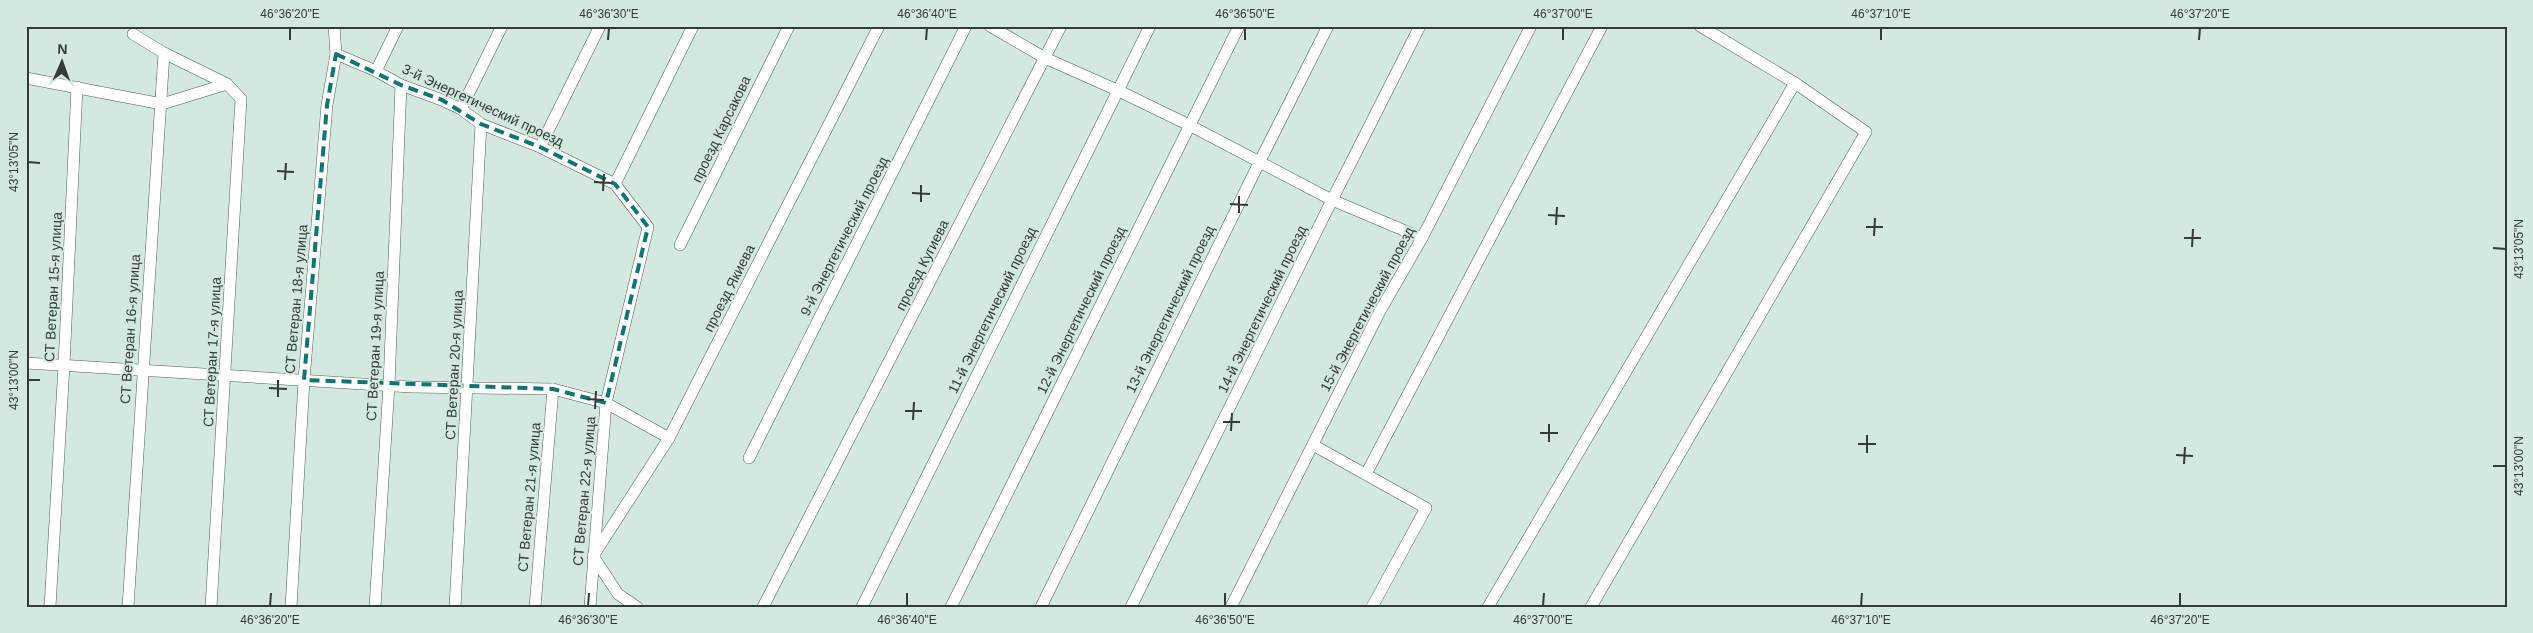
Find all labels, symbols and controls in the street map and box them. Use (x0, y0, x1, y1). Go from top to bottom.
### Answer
text: 46°36'20"E (260, 7, 320, 21)
text: 46°36'30"E (579, 7, 639, 21)
text: 46°36'40"E (897, 7, 957, 21)
text: 46°36'50"E (1215, 7, 1275, 21)
text: 46°37'00"E (1533, 7, 1593, 21)
text: 46°37'10"E (1851, 7, 1911, 21)
text: 46°37'20"E (2170, 7, 2230, 21)
north arrow (38, 38, 88, 88)
text: N (57, 41, 68, 57)
street label: 3-й Энергетический проезд (400, 60, 566, 150)
street label: проезд Карсакова (688, 73, 754, 185)
text: 43°13'05"N (7, 132, 21, 192)
street label: 9-й Энергетический проезд (797, 154, 891, 318)
street label: СТ Ветеран 15-я улица (41, 211, 65, 362)
street label: проезд Кугиева (892, 217, 952, 313)
text: 43°13'05"N (2512, 219, 2526, 279)
street label: СТ Ветеран 18-я улица (281, 223, 311, 374)
street label: 13-й Энергетический проезд (1122, 223, 1218, 395)
street label: 14-й Энергетический проезд (1214, 223, 1310, 395)
street label: 11-й Энергетический проезд (945, 224, 1039, 396)
street label: 12-й Энергетический проезд (1033, 224, 1129, 396)
street label: 15-й Энергетический проезд (1317, 224, 1417, 394)
street label: проезд Якиева (700, 242, 758, 334)
street label: СТ Ветеран 16-я улица (117, 253, 143, 404)
street label: СТ Ветеран 19-я улица (363, 270, 387, 421)
street label: СТ Ветеран 17-я улица (200, 276, 224, 427)
street label: СТ Ветеран 20-я улица (442, 289, 466, 440)
text: 43°13'00"N (7, 350, 21, 410)
street label: СТ Ветеран 22-я улица (569, 415, 599, 566)
street label: СТ Ветеран 21-я улица (514, 421, 544, 572)
text: 43°13'00"N (2512, 436, 2526, 496)
text: 46°36'20"E (240, 613, 300, 627)
text: 46°36'30"E (558, 613, 618, 627)
text: 46°36'40"E (877, 613, 937, 627)
text: 46°36'50"E (1195, 613, 1255, 627)
text: 46°37'00"E (1513, 613, 1573, 627)
text: 46°37'10"E (1831, 613, 1891, 627)
text: 46°37'20"E (2150, 613, 2210, 627)

